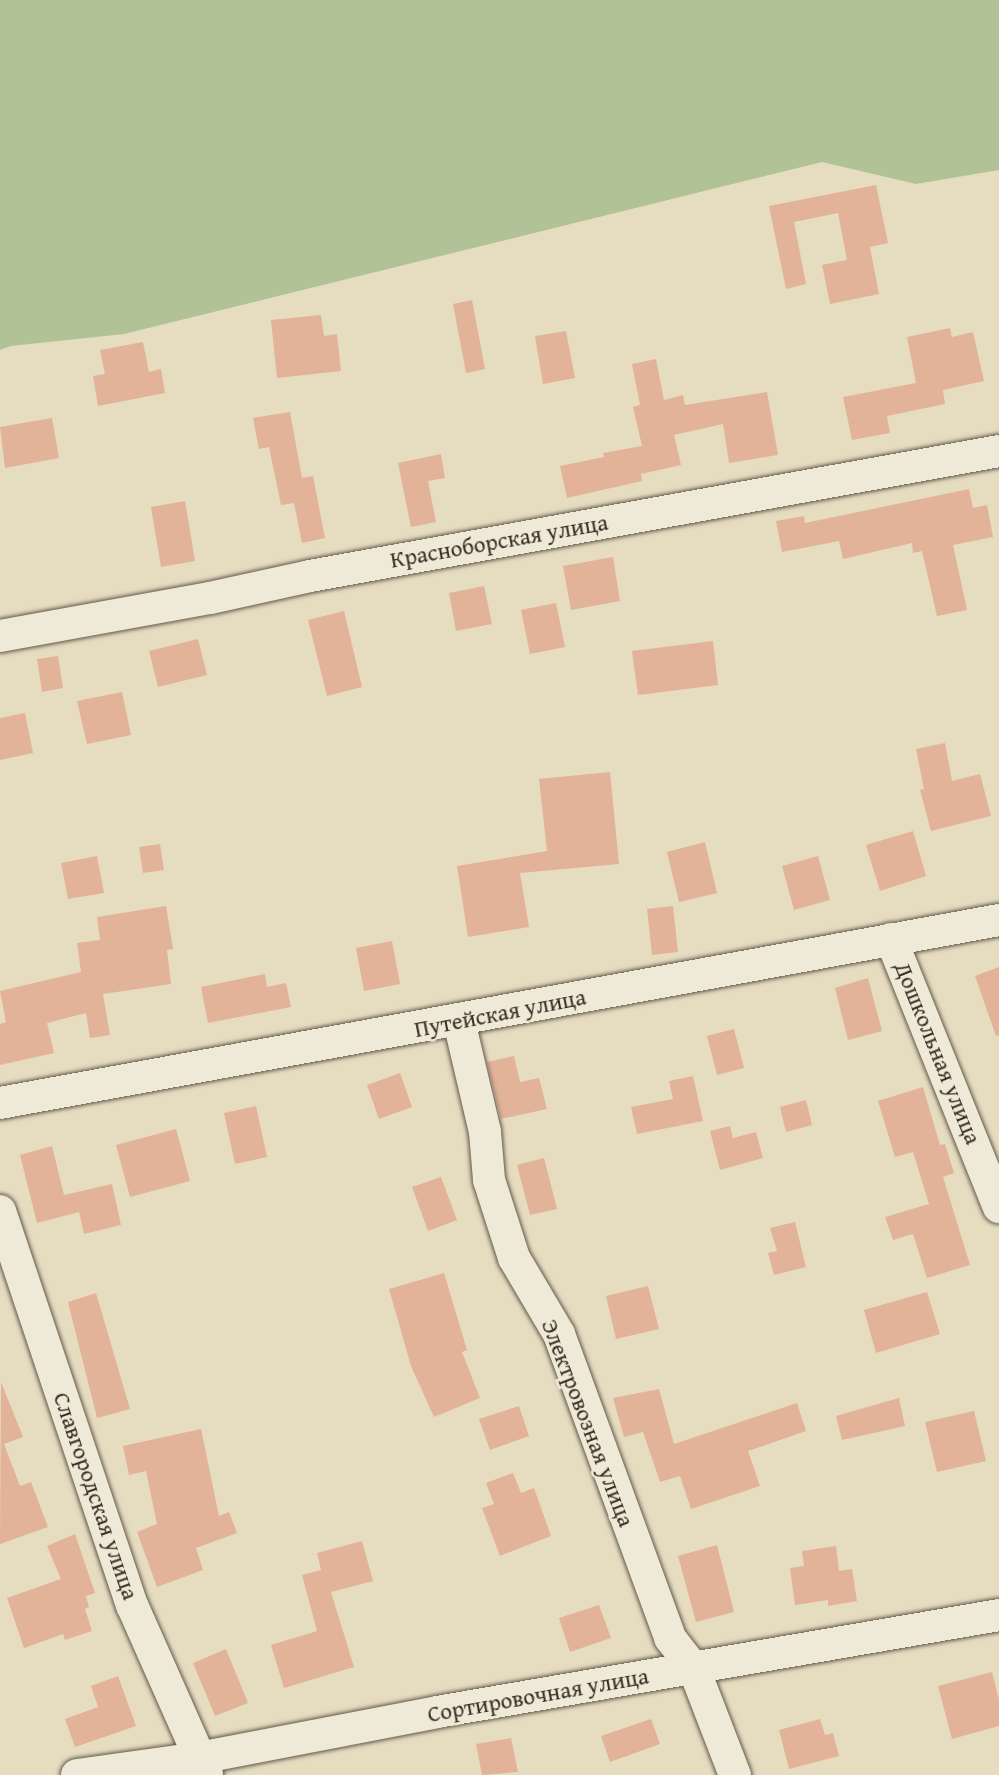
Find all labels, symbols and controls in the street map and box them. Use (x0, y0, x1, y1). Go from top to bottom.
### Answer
street label: Красноборская улица (388, 508, 610, 574)
street label: Дошкольная улица (889, 958, 987, 1148)
street label: Путейская улица (412, 983, 588, 1043)
street label: Электровозная улица (536, 1315, 640, 1531)
street label: Славгородская улица (48, 1389, 144, 1603)
street label: Сортировочная улица (425, 1662, 651, 1728)

